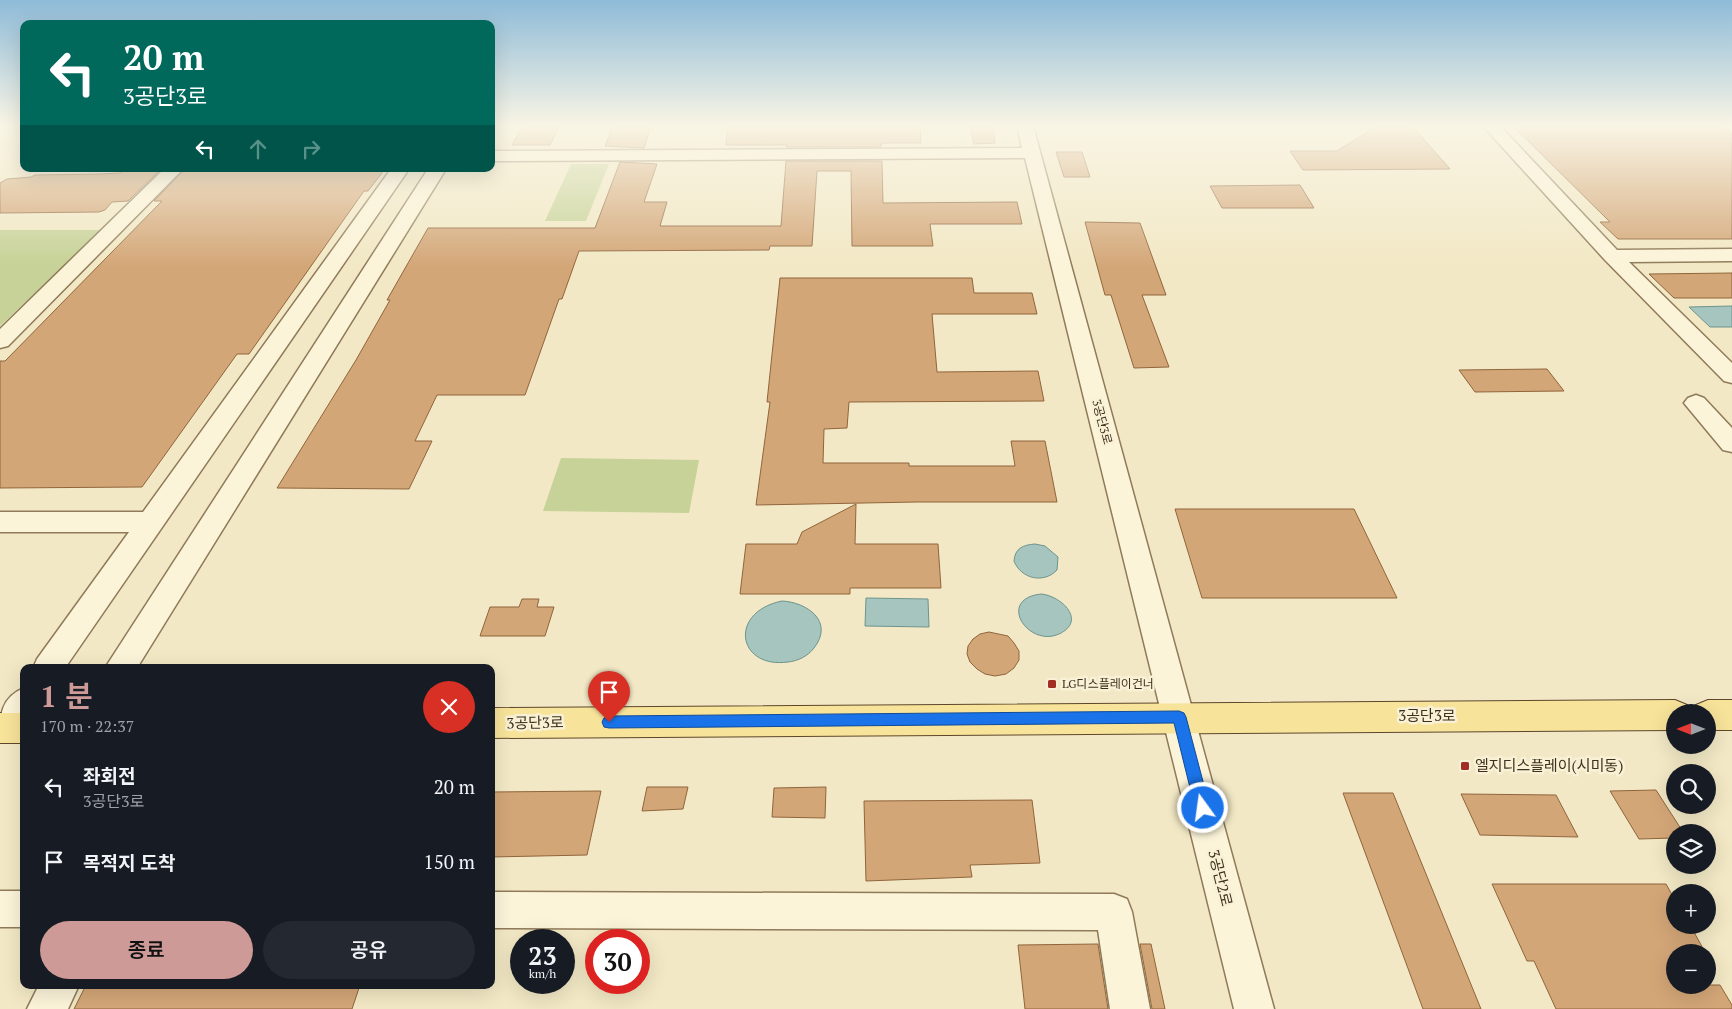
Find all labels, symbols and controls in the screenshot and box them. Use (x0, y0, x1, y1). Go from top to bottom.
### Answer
text: 20 m (123, 34, 204, 80)
icon: left (40, 40, 105, 105)
text: 3공단3로 (123, 81, 207, 110)
icon: left (191, 135, 219, 163)
icon: ahead (244, 135, 272, 163)
icon: right (297, 135, 325, 163)
street label: 3공단3로 (1089, 398, 1116, 446)
pin (588, 671, 630, 722)
text: 1 분 (40, 676, 93, 716)
place label: LG디스플레이건너 (1062, 676, 1154, 691)
icon: arrive (595, 678, 623, 706)
marker: LG디스플레이건너 (1046, 678, 1058, 690)
button: close (423, 681, 475, 733)
north arrow (1666, 704, 1716, 754)
map controls (1666, 704, 1716, 994)
street label: 3공단3로 (1398, 705, 1456, 725)
street label: 3공단3로 (506, 712, 564, 732)
text: 170 m · 22:37 (40, 715, 134, 737)
place label: 엘지디스플레이(시미동) (1475, 755, 1623, 775)
marker: 엘지디스플레이(시미동) (1459, 760, 1471, 772)
text: 좌회전 (83, 763, 135, 788)
button: search (1666, 764, 1716, 814)
icon: left (40, 773, 68, 801)
text: 20 m (434, 774, 475, 799)
position arrow (1176, 781, 1228, 833)
text: 3공단3로 (83, 790, 144, 812)
button: layers (1666, 824, 1716, 874)
street label: 3공단2로 (1204, 847, 1238, 908)
icon: arrive (40, 848, 68, 876)
text: 150 m (424, 849, 475, 874)
text: 목적지 도착 (83, 850, 176, 875)
button: + (1666, 884, 1716, 934)
button: 종료 (40, 921, 253, 979)
button: 공유 (263, 921, 475, 979)
speed limit sign: 30 (585, 929, 650, 994)
text: 23 (528, 939, 557, 972)
button: − (1666, 944, 1716, 994)
text: km/h (529, 966, 556, 981)

